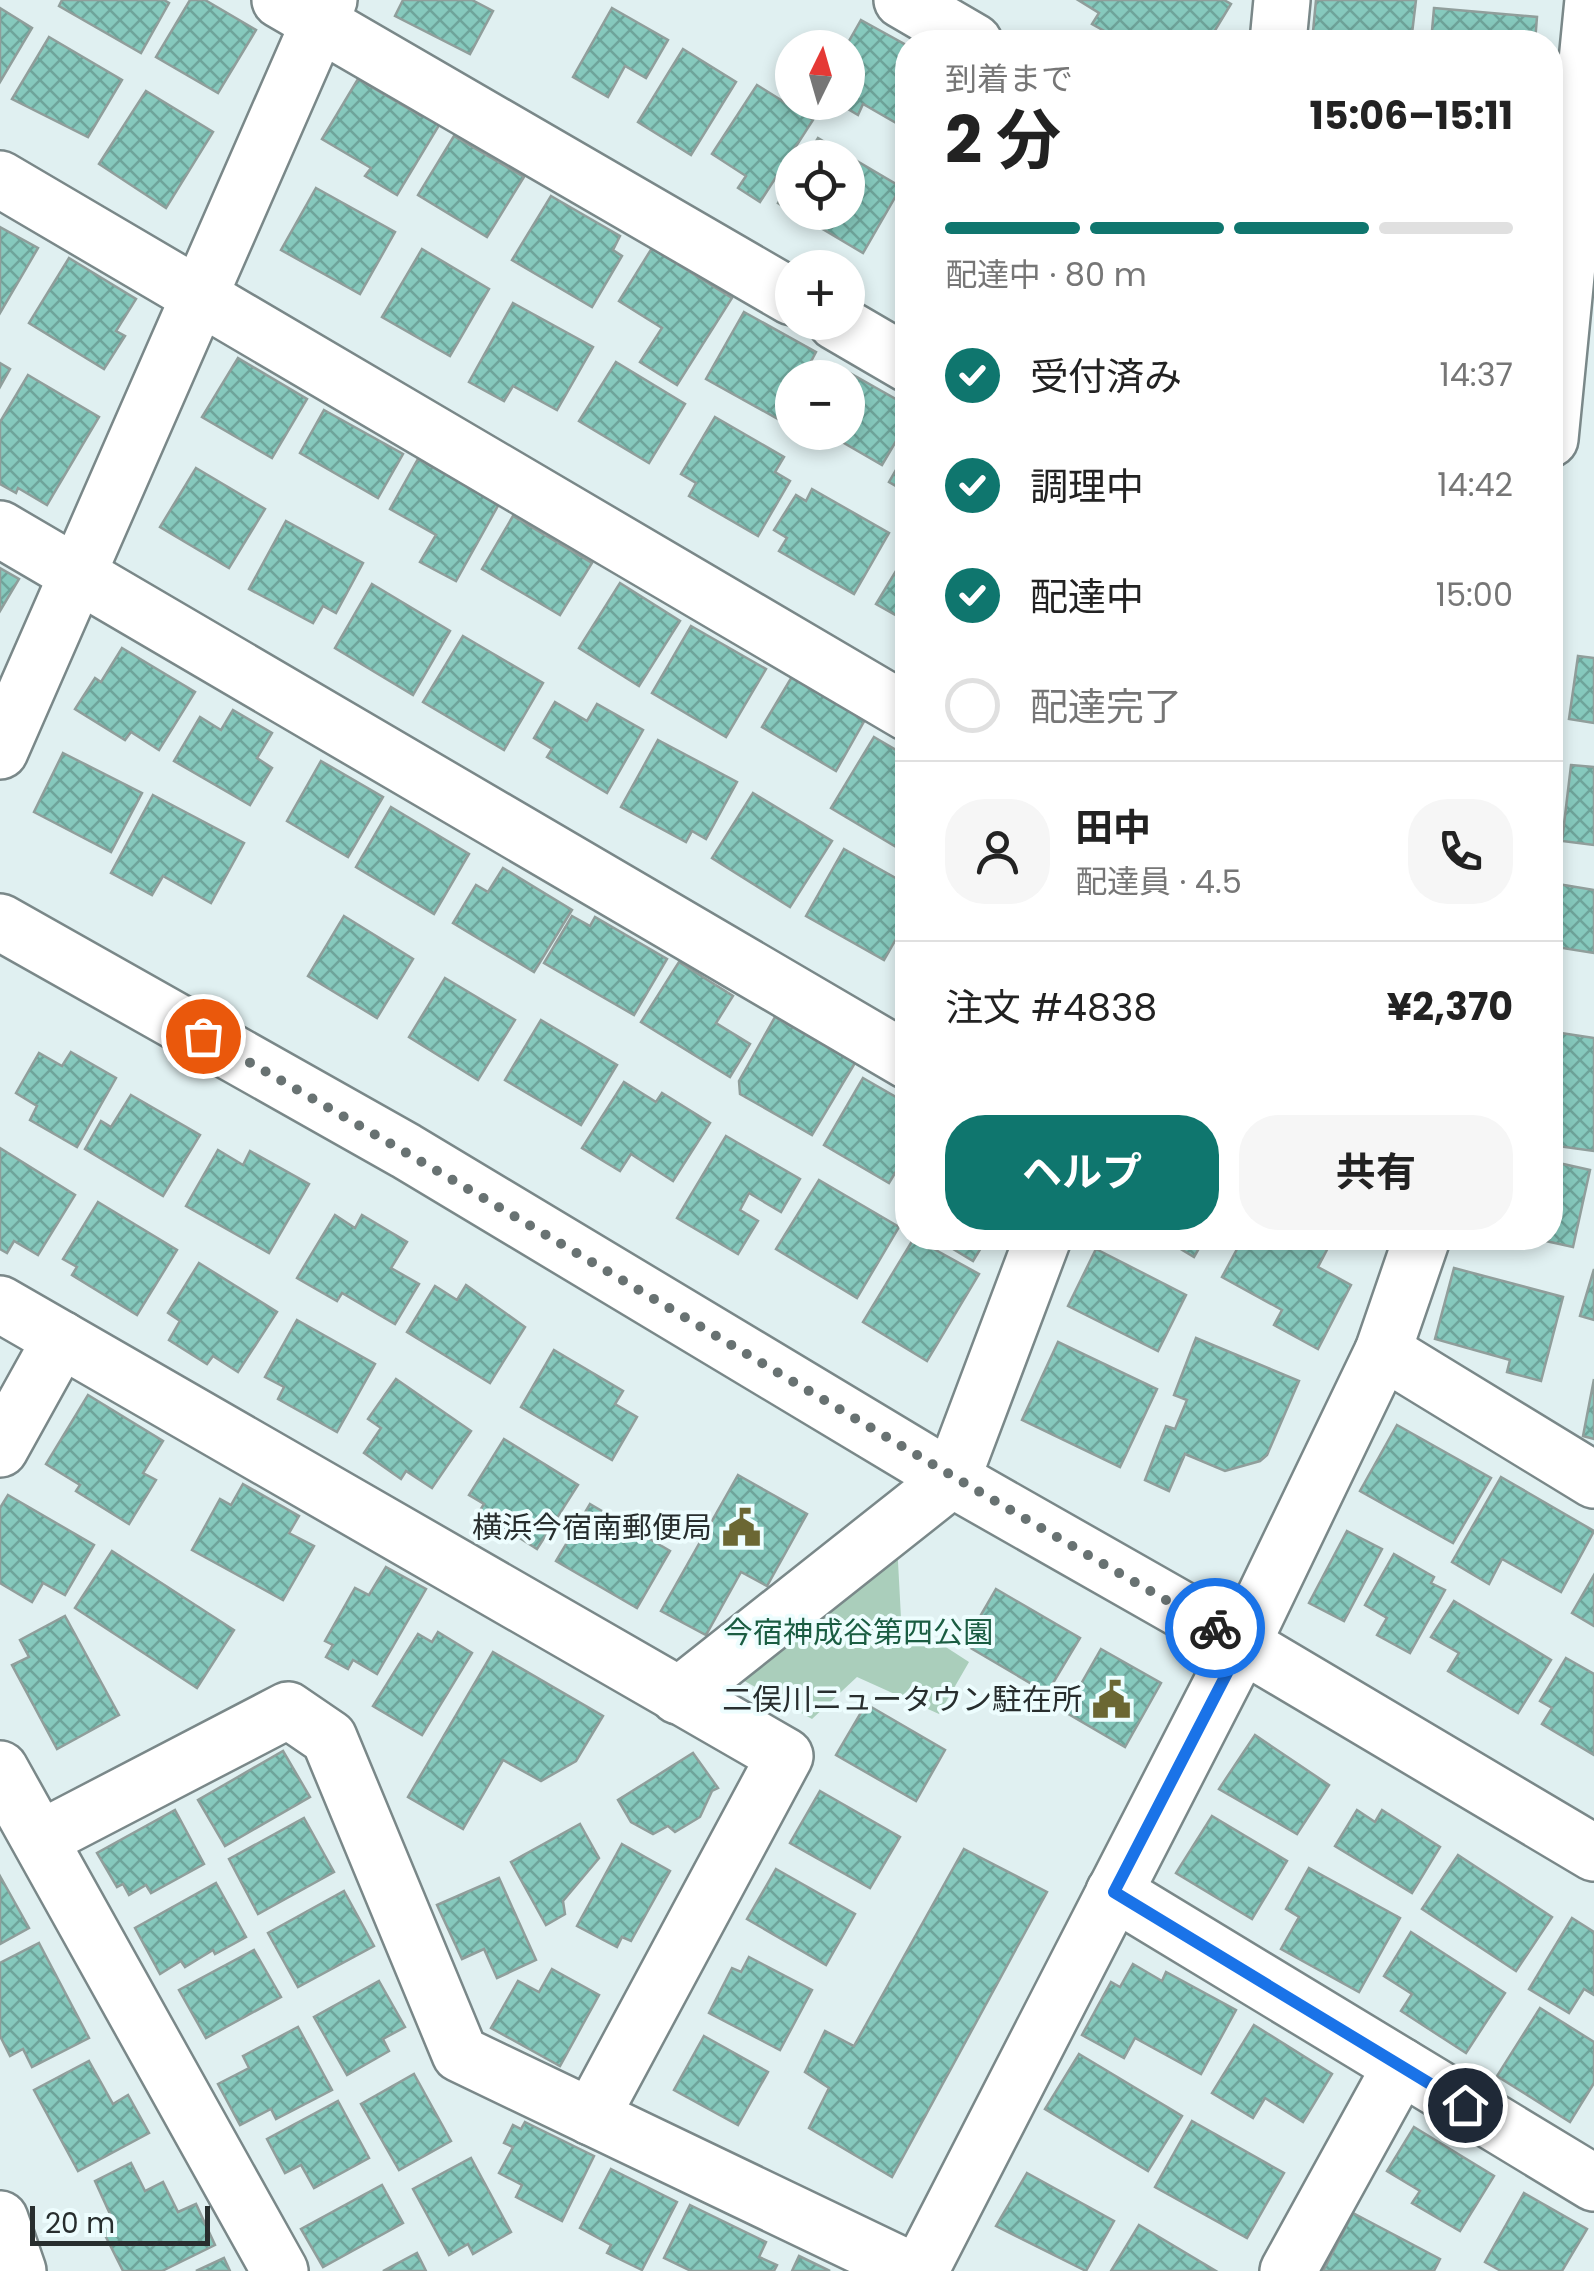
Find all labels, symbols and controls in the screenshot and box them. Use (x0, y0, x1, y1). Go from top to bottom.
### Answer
north arrow (775, 30, 865, 120)
map controls (775, 30, 865, 450)
text: 到着まで (945, 56, 1073, 101)
text: 15:06–15:11 (1309, 89, 1513, 142)
text: 2 分 (945, 95, 1061, 186)
button: locate (775, 140, 865, 230)
button: + (775, 250, 865, 340)
text: 配達中 · 80 m (945, 252, 1147, 297)
icon: check (945, 348, 1000, 403)
text: 受付済み (1030, 350, 1182, 403)
text: 14:37 (1439, 352, 1513, 397)
button: − (775, 360, 865, 450)
icon: check (945, 458, 1000, 513)
text: 調理中 (1030, 460, 1144, 513)
text: 14:42 (1437, 462, 1513, 507)
icon: check (945, 568, 1000, 623)
text: 配達中 (1030, 570, 1144, 623)
text: 15:00 (1436, 572, 1513, 617)
text: 配達完了 (1030, 680, 1182, 733)
button: person (945, 799, 1050, 904)
button: phone (1408, 799, 1513, 904)
text: 田中 (1075, 801, 1151, 854)
text: 配達員 · 4.5 (1075, 859, 1242, 904)
text: ¥2,370 (1387, 980, 1513, 1033)
text: 注文 #4838 (945, 981, 1157, 1034)
pin (161, 994, 246, 1079)
icon: bag (176, 1009, 231, 1064)
button: ヘルプ (945, 1115, 1219, 1230)
button: 共有 (1239, 1115, 1513, 1230)
place label: 横浜今宿南郵便局 (472, 1506, 712, 1549)
public building icon: 横浜今宿南郵便局 (721, 1506, 763, 1548)
courier (1165, 1578, 1265, 1678)
icon: bike (1188, 1601, 1243, 1656)
park label: 今宿神成谷第四公園 (723, 1611, 993, 1654)
place label: 二俣川ニュータウン駐在所 (722, 1678, 1082, 1721)
public building icon: 二俣川ニュータウン駐在所 (1091, 1678, 1133, 1720)
pin (1423, 2063, 1508, 2148)
icon: home (1438, 2078, 1493, 2133)
scale bar (30, 2201, 210, 2246)
text: 20 m (45, 2204, 115, 2243)

